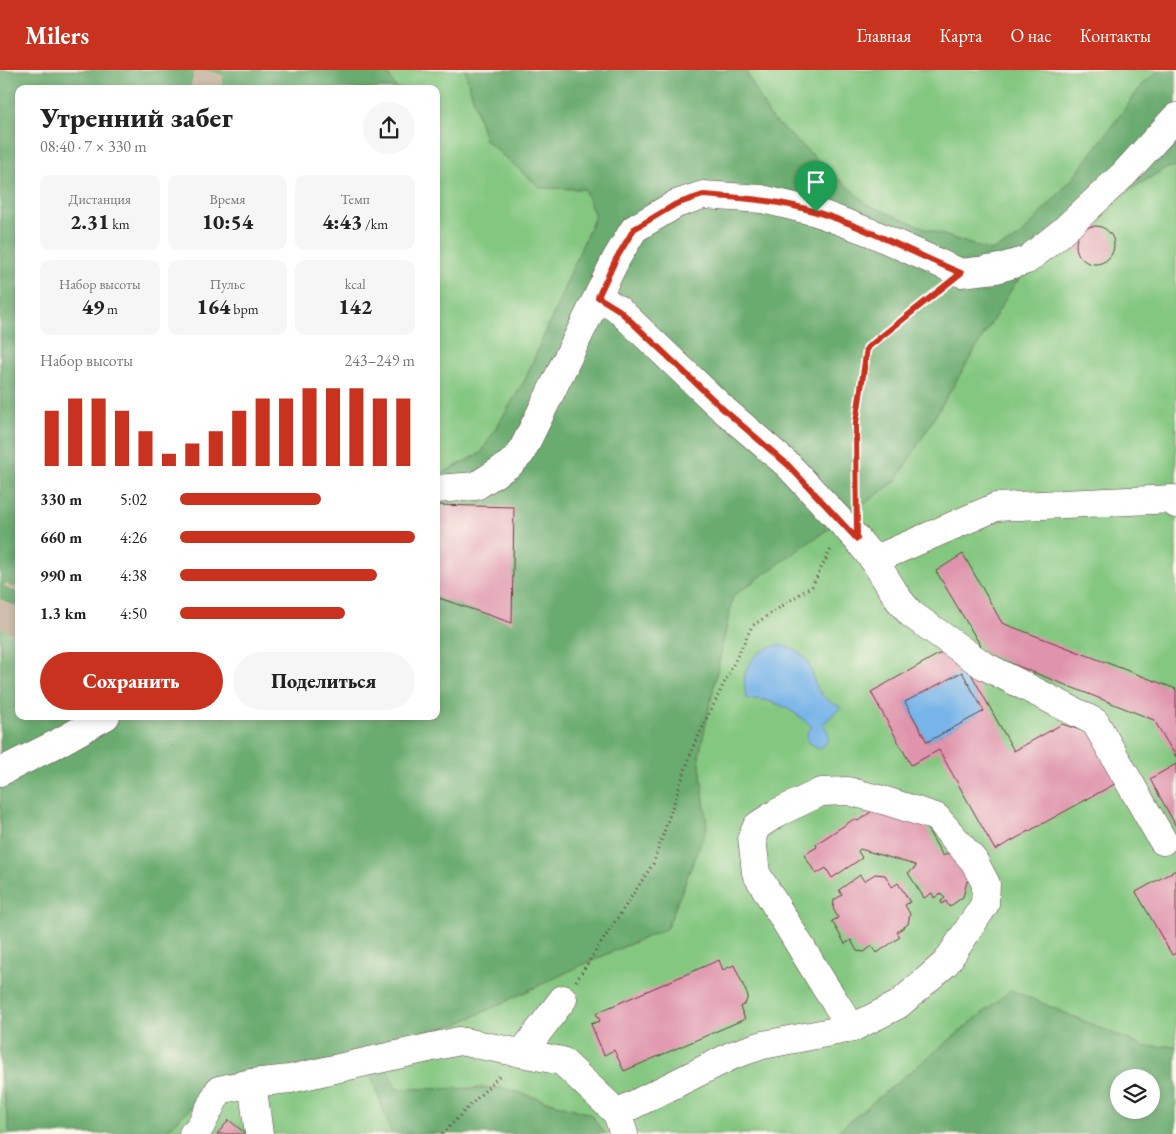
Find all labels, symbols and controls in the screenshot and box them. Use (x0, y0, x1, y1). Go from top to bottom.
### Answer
text: Milers (25, 20, 89, 51)
text: Главная (857, 24, 911, 47)
text: Карта (939, 24, 982, 47)
text: О нас (1010, 24, 1052, 47)
text: Контакты (1080, 24, 1151, 47)
text: Утренний забег (40, 99, 233, 135)
button: share (363, 102, 415, 154)
text: 08:40 · 7 × 330 m (40, 136, 147, 157)
pin (795, 161, 837, 212)
icon: arrive (802, 168, 830, 196)
text: Дистанция (69, 190, 131, 208)
text: Время (210, 190, 245, 208)
text: Темп (341, 190, 370, 208)
text: 2.31 (70, 208, 109, 235)
text: 10:54 (202, 208, 253, 235)
text: 4:43 (322, 208, 362, 235)
text: km (109, 215, 130, 233)
text: /km (362, 215, 388, 233)
text: Набор высоты (59, 275, 141, 293)
text: Пульс (210, 275, 245, 293)
text: kcal (345, 275, 366, 293)
text: 49 (82, 293, 104, 320)
text: 164 (196, 293, 230, 320)
text: 142 (338, 293, 372, 320)
text: m (104, 300, 118, 318)
text: bpm (230, 300, 259, 318)
text: Набор высоты (40, 350, 133, 371)
text: 243–249 m (344, 350, 415, 371)
text: 330 m (40, 489, 82, 510)
text: 5:02 (120, 489, 147, 510)
text: 660 m (40, 527, 82, 548)
text: 4:26 (120, 527, 147, 548)
text: 990 m (40, 565, 82, 586)
text: 4:38 (120, 565, 147, 586)
text: 1.3 km (40, 603, 86, 624)
text: 4:50 (120, 603, 147, 624)
button: Сохранить (40, 652, 223, 710)
button: Поделиться (233, 652, 415, 710)
map controls (1110, 1069, 1160, 1119)
button: layers (1110, 1069, 1160, 1119)

